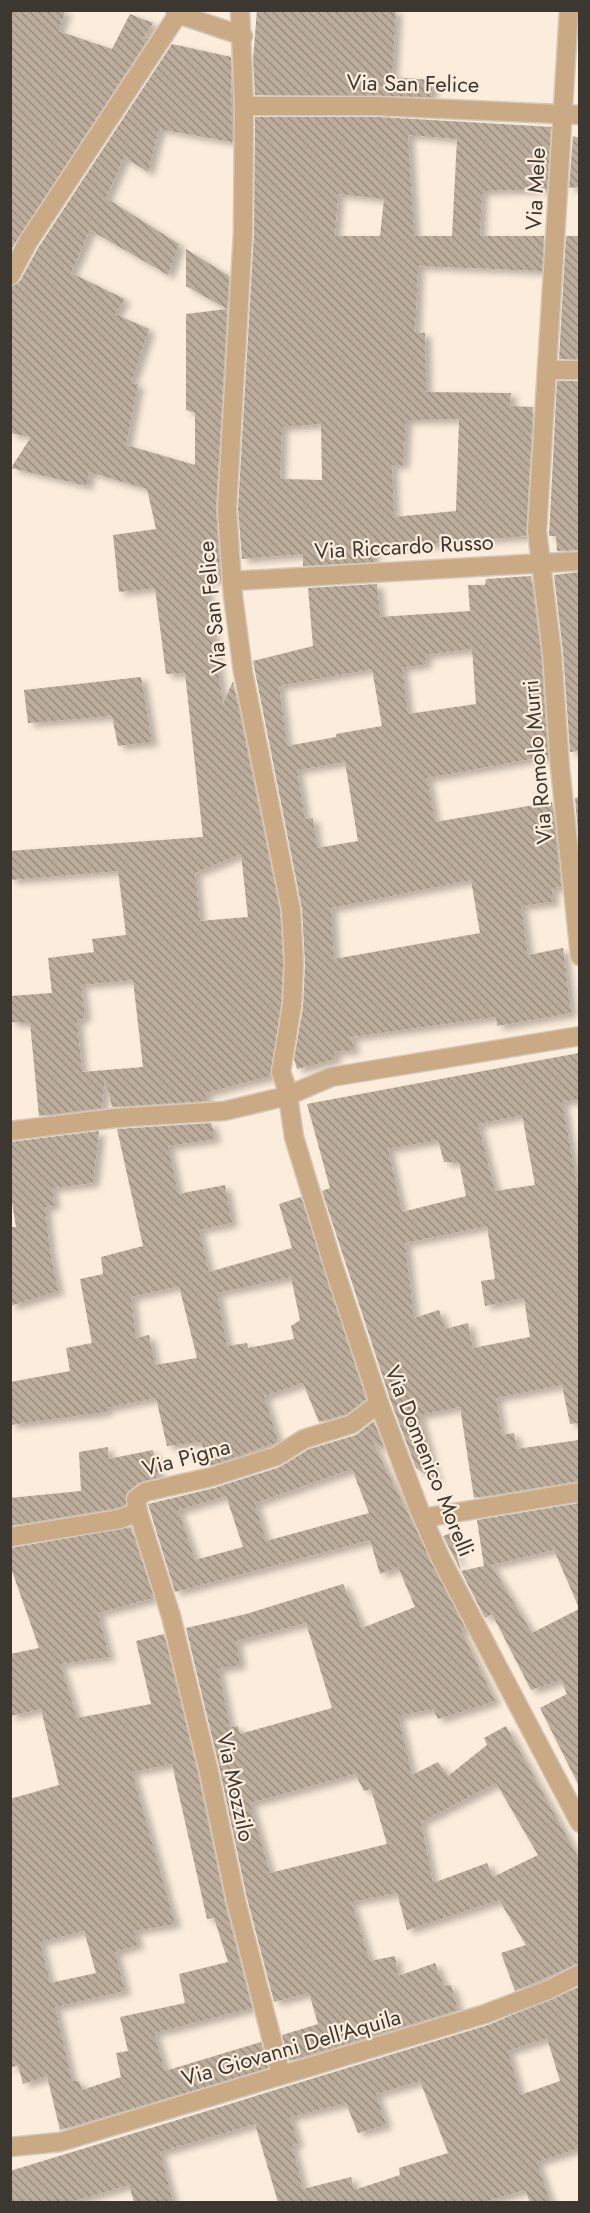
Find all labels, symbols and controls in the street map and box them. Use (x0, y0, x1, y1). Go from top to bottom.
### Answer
street label: Via San Felice (346, 66, 480, 100)
street label: Via Mele (517, 147, 553, 231)
street label: Via Riccardo Russo (314, 525, 494, 567)
street label: Via San Felice (189, 539, 235, 675)
street label: Via Romolo Murri (514, 679, 560, 845)
street label: Via Domenico Morelli (377, 1361, 483, 1561)
street label: Via Pigna (138, 1430, 234, 1484)
street label: Via Mozzilo (209, 1730, 263, 1844)
street label: Via Giovanni Dell'Aquila (178, 2000, 404, 2094)

